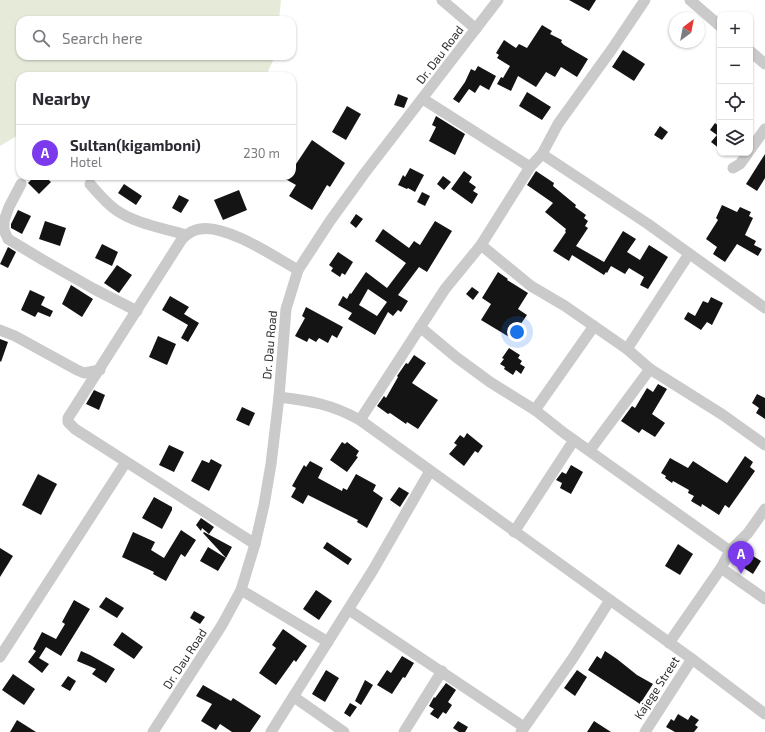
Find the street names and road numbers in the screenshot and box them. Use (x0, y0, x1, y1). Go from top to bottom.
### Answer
street label: Dr. Dau Road (413, 23, 466, 86)
street label: Dr. Dau Road (259, 310, 279, 380)
street label: Dr. Dau Road (159, 626, 209, 691)
street label: Kajege Street (631, 653, 683, 722)

